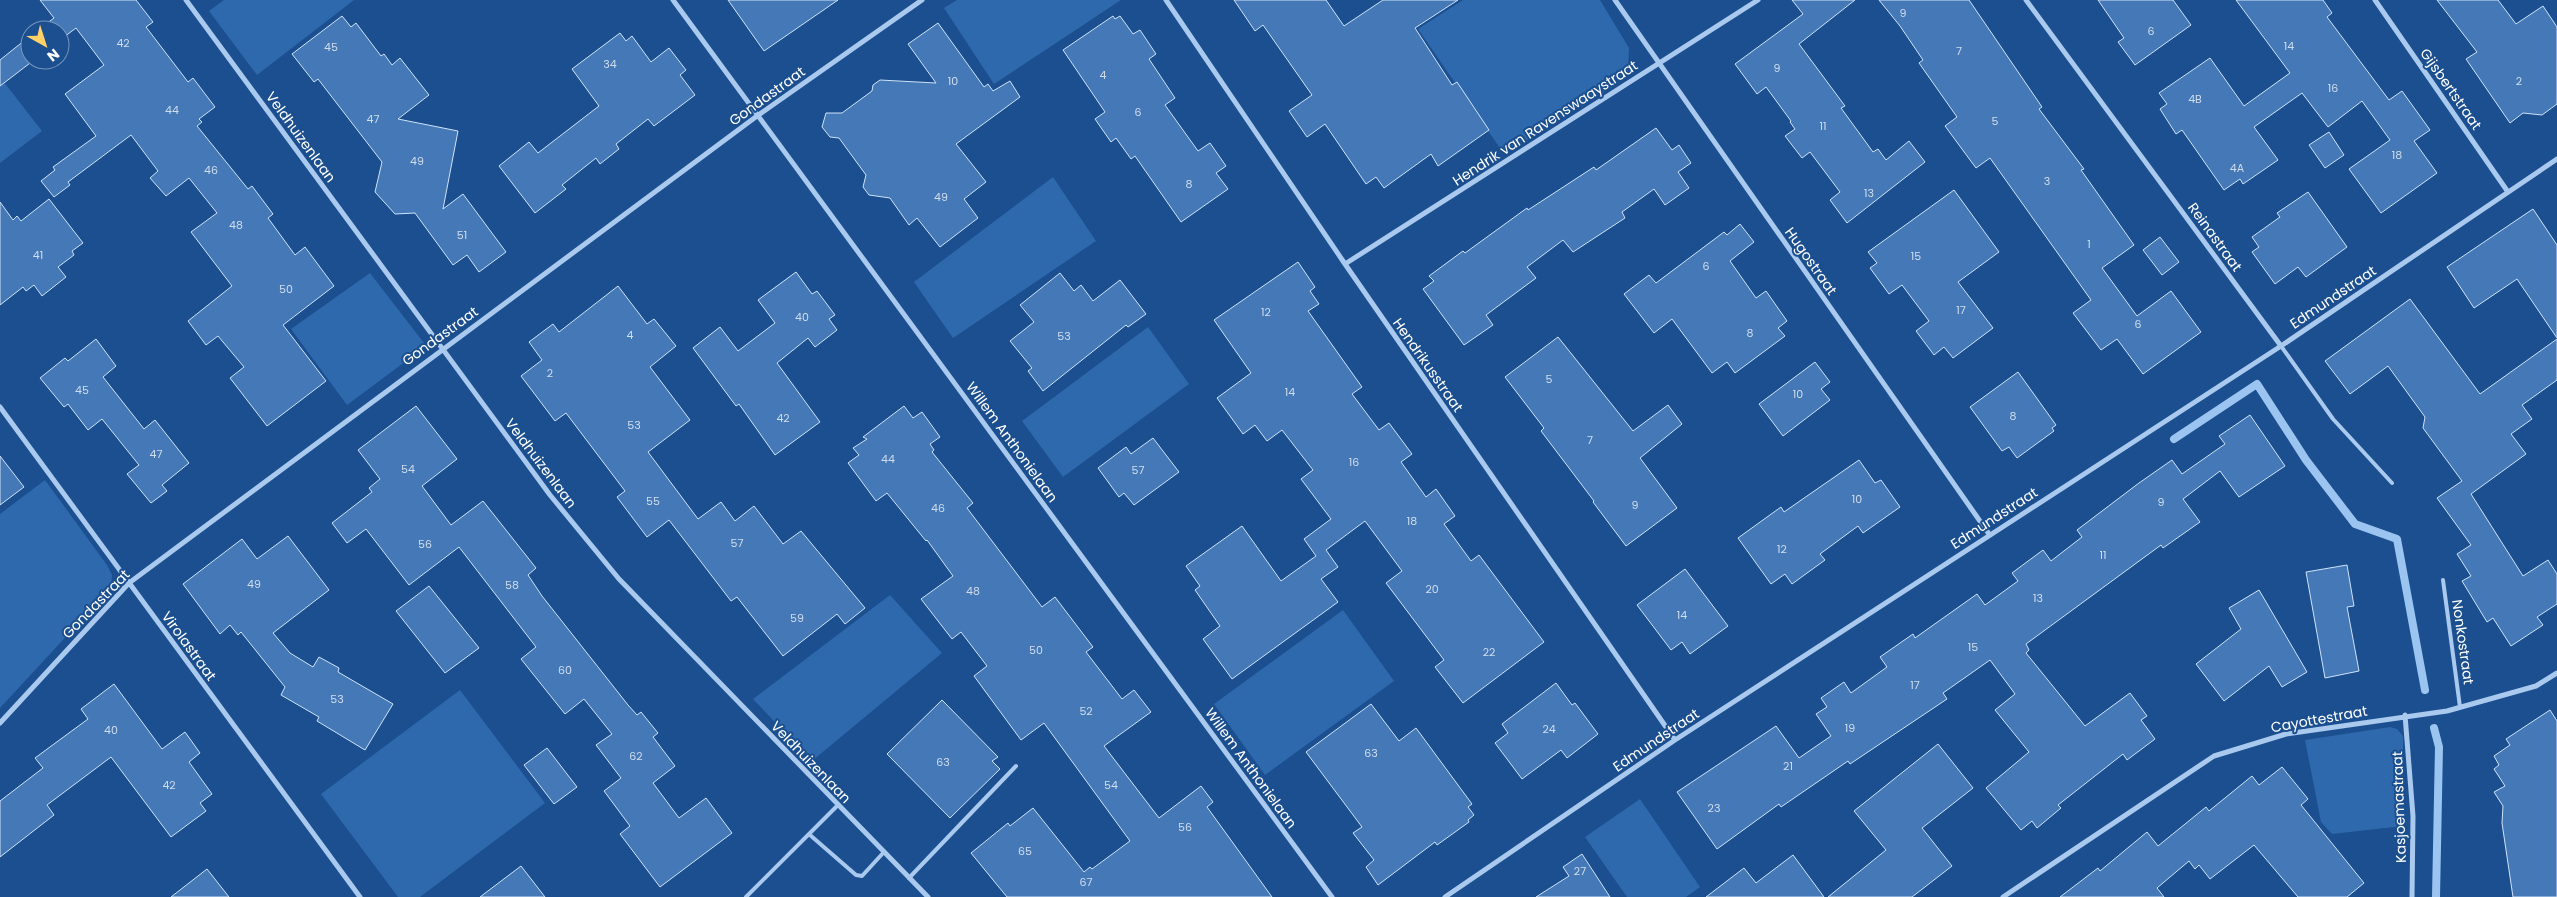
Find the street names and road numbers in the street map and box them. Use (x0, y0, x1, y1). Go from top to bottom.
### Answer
street label: Gijsbertstraat (2415, 44, 2487, 134)
street label: Hendrik van Ravenswaaystraat (1448, 55, 1642, 191)
street label: Gondastraat (725, 62, 809, 130)
street label: Veldhuizenlaan (261, 88, 341, 186)
street label: Reinastraat (2183, 198, 2247, 276)
street label: Hugostraat (1780, 223, 1842, 299)
street label: Edmundstraat (2286, 261, 2380, 333)
street label: Gondastraat (398, 302, 482, 370)
street label: Hendrikusstraat (1388, 314, 1468, 416)
street label: Willem Anthonielaan (961, 378, 1063, 506)
street label: Veldhuizenlaan (501, 414, 581, 512)
street label: Edmundstraat (1947, 482, 2041, 554)
street label: Gondastraat (58, 565, 134, 643)
street label: Nonkostraat (2447, 598, 2479, 686)
street label: Virolastraat (157, 607, 221, 685)
street label: Cayottestraat (2269, 701, 2369, 737)
street label: Willem Anthonielaan (1200, 704, 1302, 832)
street label: Edmundstraat (1609, 704, 1703, 776)
street label: Veldhuizenlaan (766, 716, 856, 808)
street label: Kasjoemastraat (2387, 751, 2411, 863)

